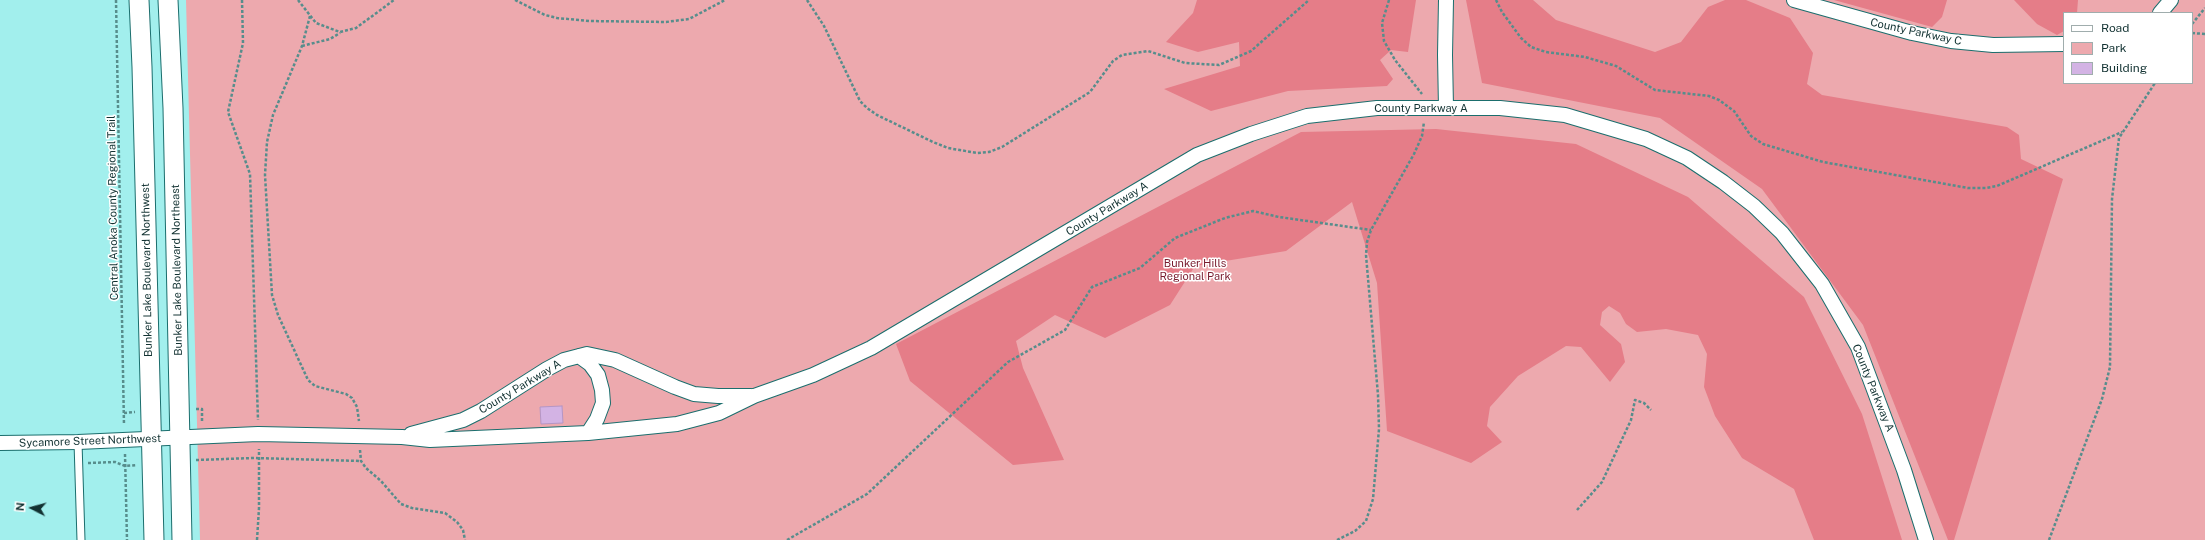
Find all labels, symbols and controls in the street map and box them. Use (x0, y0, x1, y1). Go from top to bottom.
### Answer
legend (2063, 12, 2193, 84)
street label: County Parkway C (1869, 16, 1963, 48)
text: Road (2101, 21, 2129, 35)
text: Park (2101, 41, 2127, 55)
text: Building (2101, 61, 2147, 75)
street label: County Parkway A (1374, 102, 1468, 116)
street label: Central Anoka County Regional Trail (105, 115, 121, 301)
street label: County Parkway A (1064, 179, 1150, 239)
street label: Bunker Lake Boulevard Northwest (139, 183, 155, 357)
street label: Bunker Lake Boulevard Northeast (169, 184, 185, 356)
park label: Bunker Hills Regional Park (1159, 257, 1231, 283)
street label: County Parkway A (1849, 342, 1897, 434)
street label: County Parkway A (477, 357, 563, 417)
street label: Sycamore Street Northwest (19, 432, 161, 450)
north arrow (12, 488, 52, 528)
text: N (14, 502, 26, 512)

